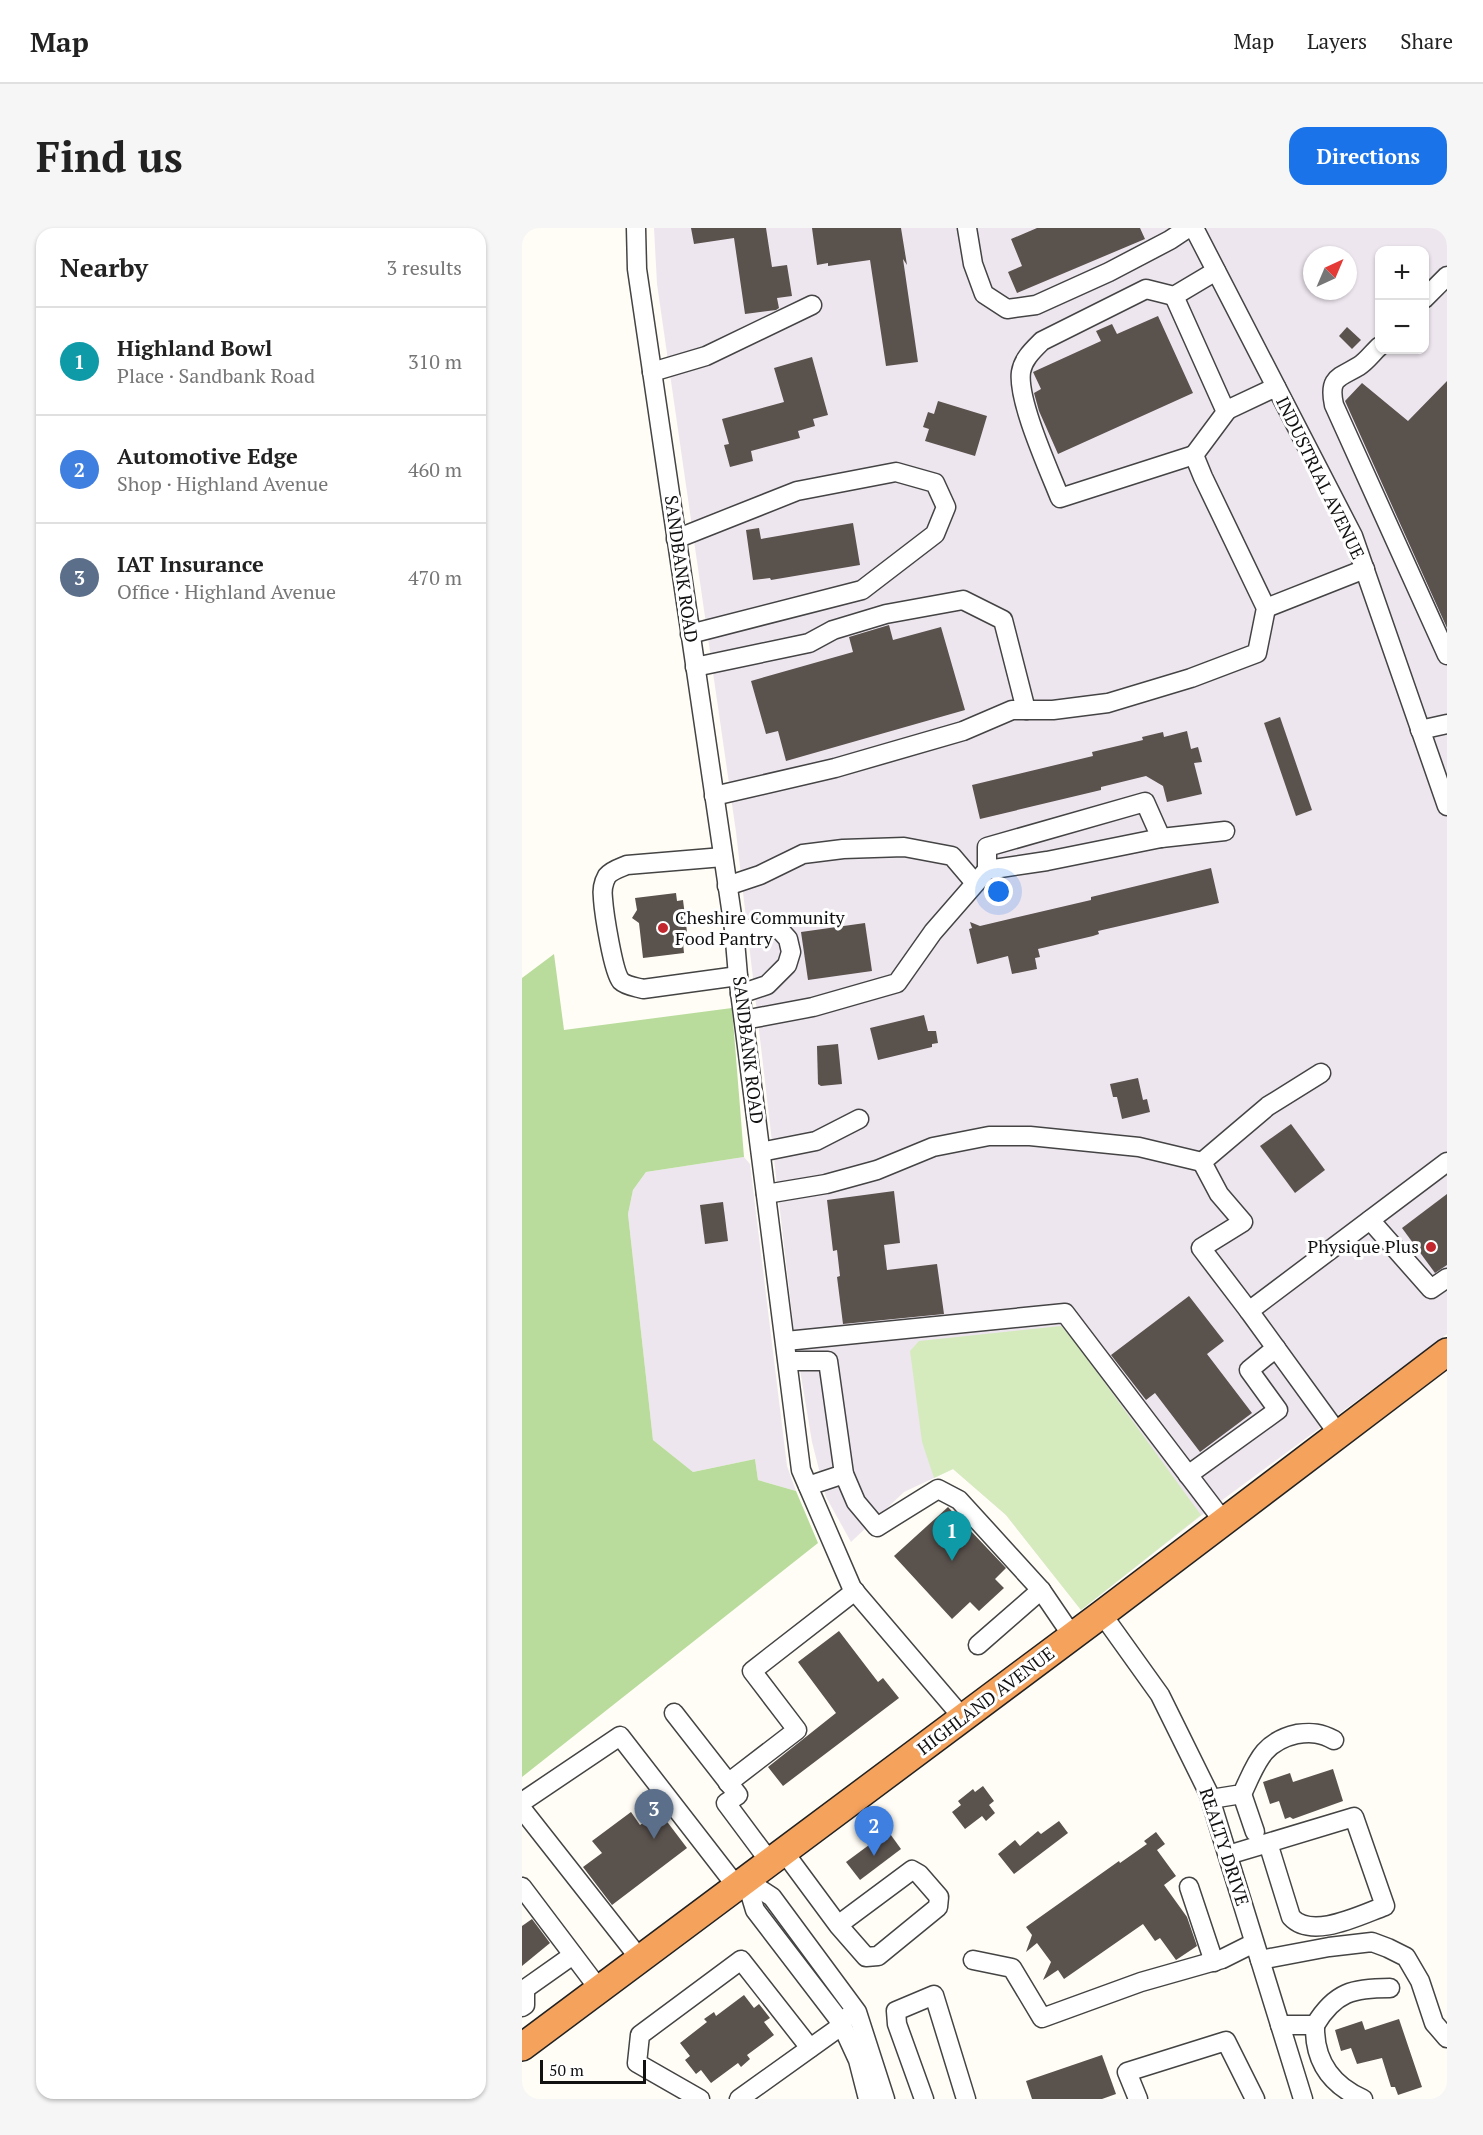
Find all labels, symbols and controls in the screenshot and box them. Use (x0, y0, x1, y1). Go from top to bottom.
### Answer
text: Map (30, 23, 89, 60)
text: Map (1233, 27, 1274, 55)
text: Layers (1307, 27, 1367, 55)
text: Share (1400, 27, 1453, 55)
button: Directions (1289, 127, 1447, 185)
text: Find us (36, 128, 183, 184)
north arrow (1303, 246, 1357, 300)
map controls (1375, 246, 1429, 354)
button: + (1375, 246, 1429, 300)
text: Nearby (60, 250, 148, 284)
text: 3 results (387, 254, 462, 281)
button: − (1375, 300, 1429, 354)
text: Highland Bowl (117, 333, 272, 362)
text: 1 (74, 348, 85, 375)
text: 310 m (408, 348, 462, 375)
text: Place · Sandbank Road (117, 362, 315, 389)
street label: INDUSTRIAL AVENUE (1271, 392, 1371, 563)
text: Automotive Edge (117, 441, 298, 470)
text: 2 (74, 456, 85, 483)
text: 460 m (408, 456, 462, 483)
text: Shop · Highland Avenue (117, 470, 328, 497)
street label: SANDBANK ROAD (660, 494, 704, 644)
text: IAT Insurance (117, 549, 264, 578)
text: 3 (74, 564, 85, 591)
text: 470 m (408, 564, 462, 591)
text: Office · Highland Avenue (117, 578, 336, 605)
your location (984, 877, 1013, 906)
place label: Cheshire Community Food Pantry (675, 905, 846, 950)
marker: Cheshire Community Food Pantry (656, 921, 670, 935)
street label: SANDBANK ROAD (728, 975, 770, 1125)
place label: Physique Plus (1308, 1234, 1419, 1258)
marker: Physique Plus (1424, 1240, 1438, 1254)
pin: 1 (932, 1512, 972, 1561)
street label: HIGHLAND AVENUE (912, 1641, 1059, 1760)
street label: REALTY DRIVE (1195, 1785, 1255, 1909)
pin: 3 (634, 1790, 674, 1839)
pin: 2 (854, 1806, 894, 1856)
scale bar (540, 2057, 646, 2084)
text: 50 m (549, 2059, 584, 2081)

